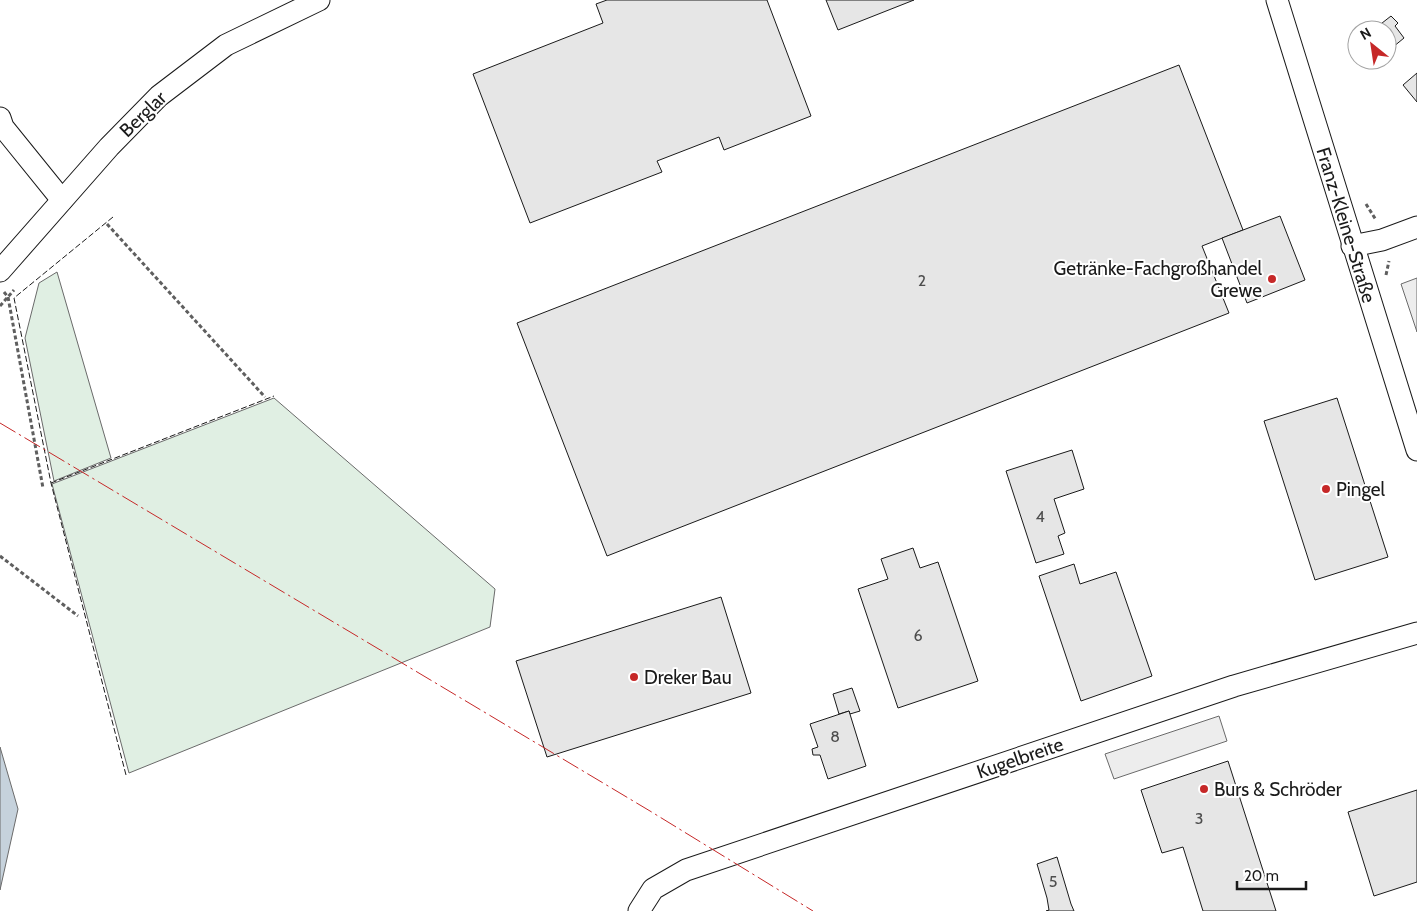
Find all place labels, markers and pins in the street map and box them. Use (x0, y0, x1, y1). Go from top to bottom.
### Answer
place label: Getränke-Fachgroßhandel Grewe (1054, 257, 1263, 302)
marker: Getränke-Fachgroßhandel Grewe (1266, 273, 1278, 285)
place label: Pingel (1336, 478, 1386, 501)
marker: Pingel (1320, 483, 1332, 495)
place label: Dreker Bau (644, 666, 732, 689)
marker: Dreker Bau (628, 671, 640, 683)
place label: Burs & Schröder (1214, 778, 1342, 801)
marker: Burs & Schröder (1198, 783, 1210, 795)

